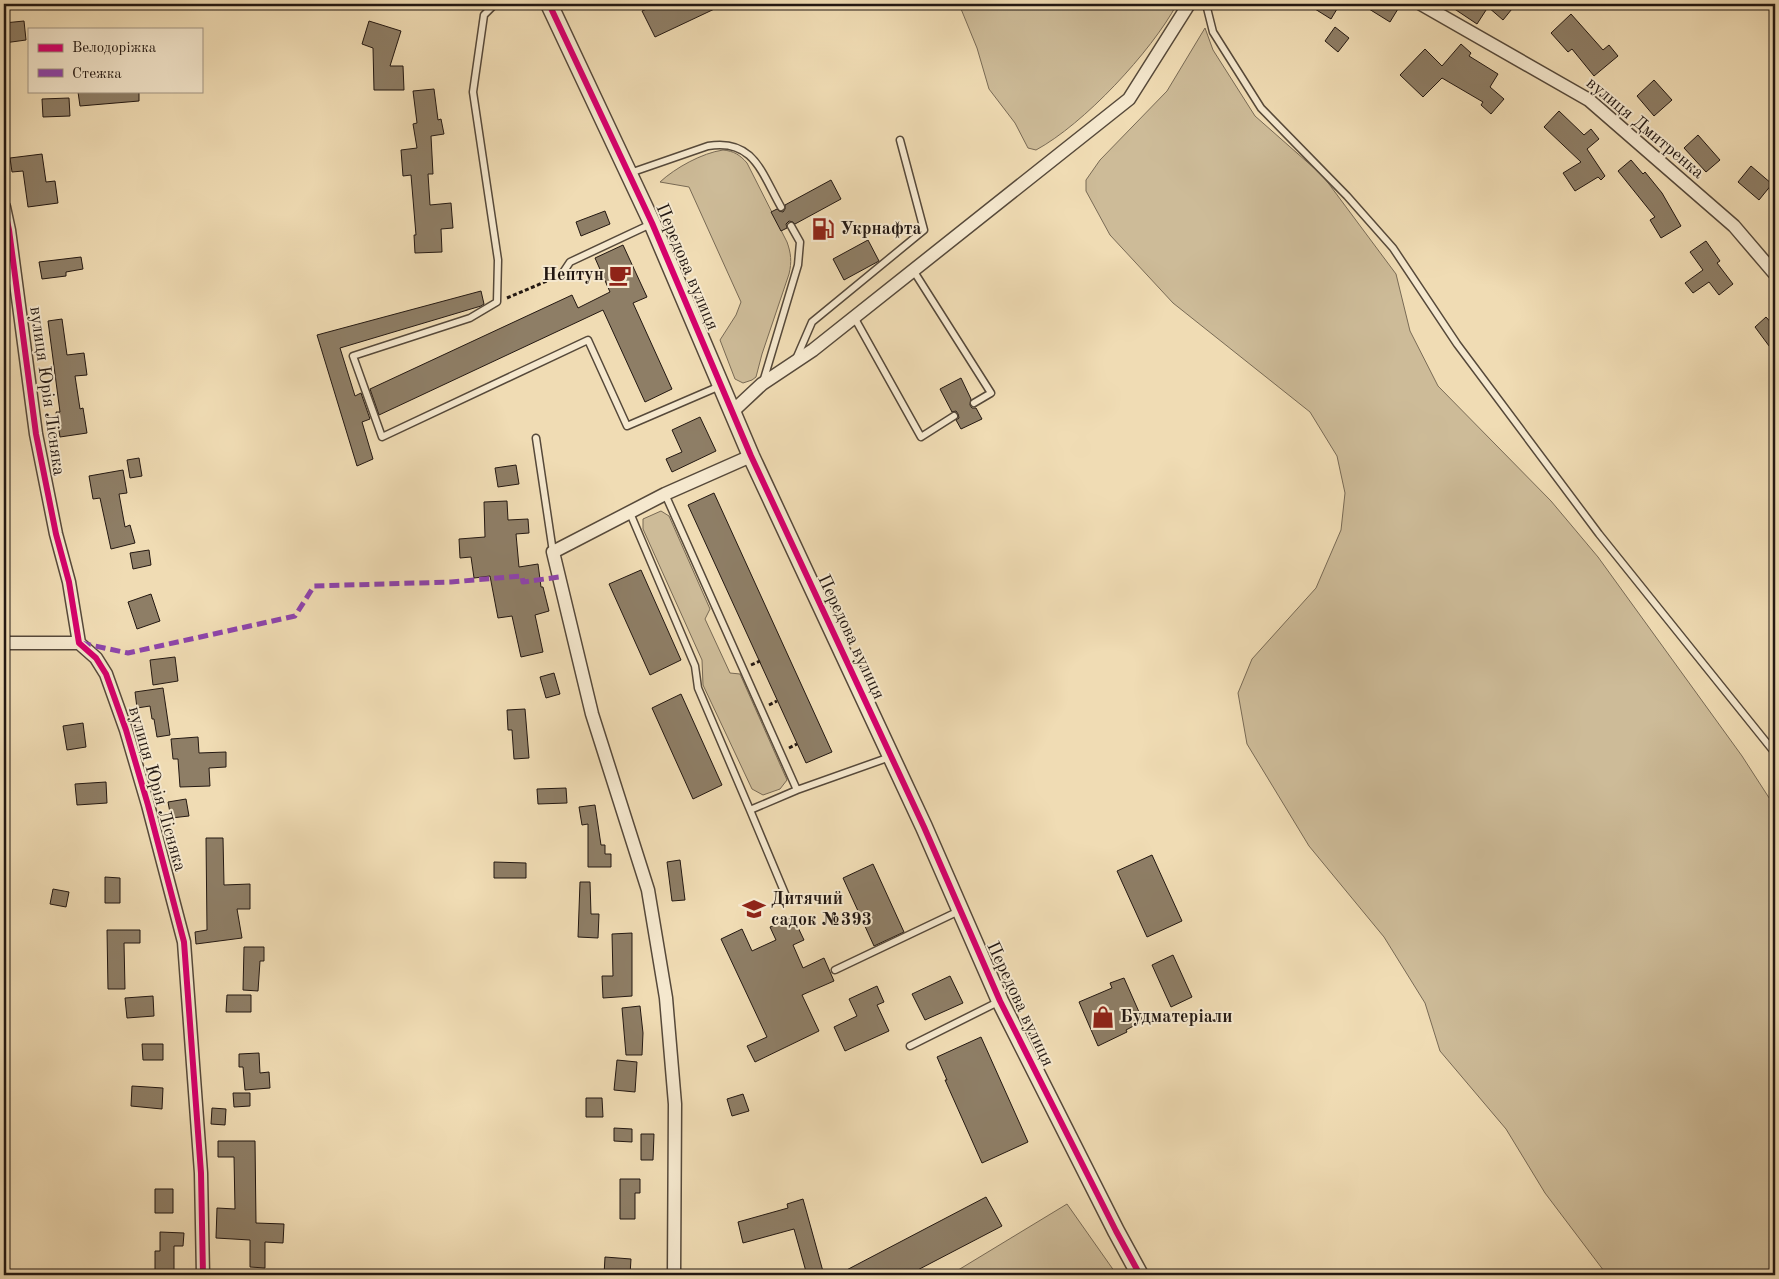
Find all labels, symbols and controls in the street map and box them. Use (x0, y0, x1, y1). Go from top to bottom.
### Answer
legend (28, 28, 202, 92)
text: Велодоріжка (72, 41, 157, 56)
text: Стежка (72, 67, 122, 82)
street label: вулиця Дмитренка (1583, 74, 1707, 182)
street label: Передова вулиця (652, 201, 722, 333)
fuel station icon: Укрнафта (810, 216, 836, 242)
place label: Укрнафта (840, 220, 922, 239)
cafe icon: Нептун (607, 262, 633, 288)
place label: Нептун (542, 266, 604, 284)
street label: вулиця Юрія Лісняка (26, 305, 68, 477)
street label: Передова вулиця (814, 572, 888, 702)
street label: вулиця Юрія Лісняка (125, 704, 189, 874)
place label: Дитячий садок №393 (771, 890, 872, 929)
school or university icon: Дитячий садок №393 (741, 896, 767, 922)
street label: Передова вулиця (983, 939, 1057, 1069)
shop icon: Будматеріали (1090, 1004, 1116, 1030)
place label: Будматеріали (1120, 1008, 1233, 1026)

